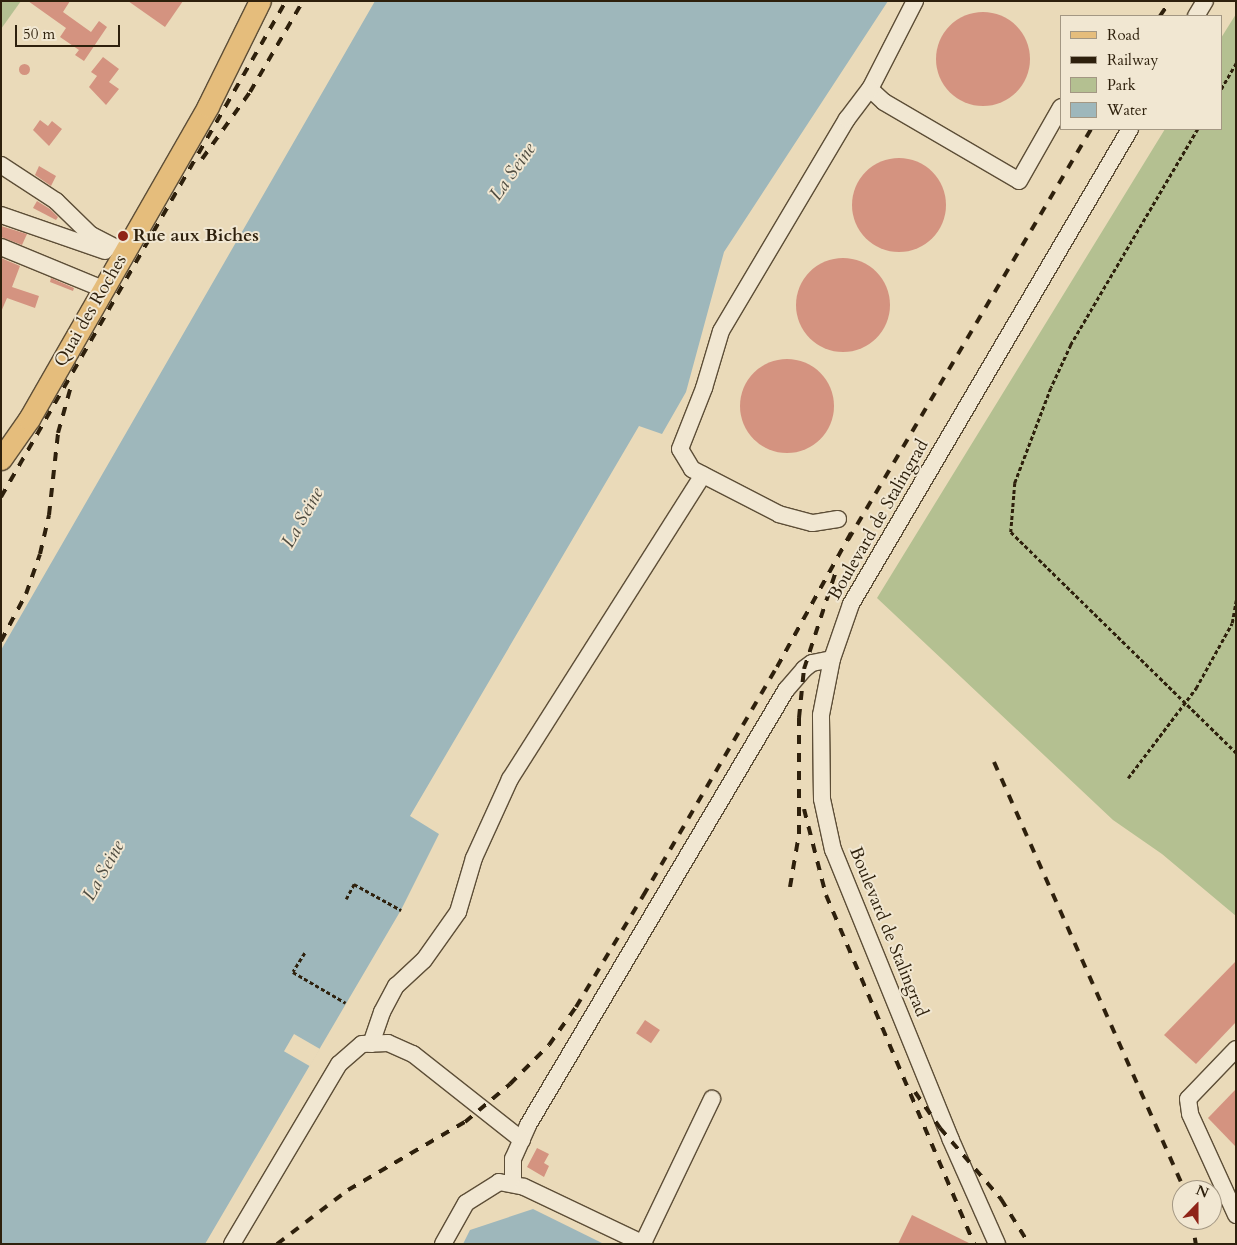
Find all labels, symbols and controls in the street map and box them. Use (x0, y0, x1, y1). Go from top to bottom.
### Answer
scale bar (18, 15, 122, 47)
legend (1060, 15, 1222, 130)
text: 50 m (23, 24, 55, 44)
text: Road (1107, 25, 1140, 45)
text: Railway (1107, 50, 1158, 70)
text: Park (1107, 75, 1136, 95)
text: Water (1107, 100, 1147, 120)
water label: La Seine (485, 139, 541, 205)
place label: Rue aux Biches (133, 225, 259, 247)
marker: Rue aux Biches (117, 230, 129, 242)
street label: Quai des Roches (50, 251, 132, 371)
street label: Boulevard de Stalingrad (824, 436, 934, 604)
water label: La Seine (277, 484, 329, 552)
water label: La Seine (78, 837, 130, 905)
street label: Boulevard de Stalingrad (844, 844, 932, 1020)
north arrow (1172, 1180, 1222, 1230)
text: N (1193, 1180, 1212, 1203)

